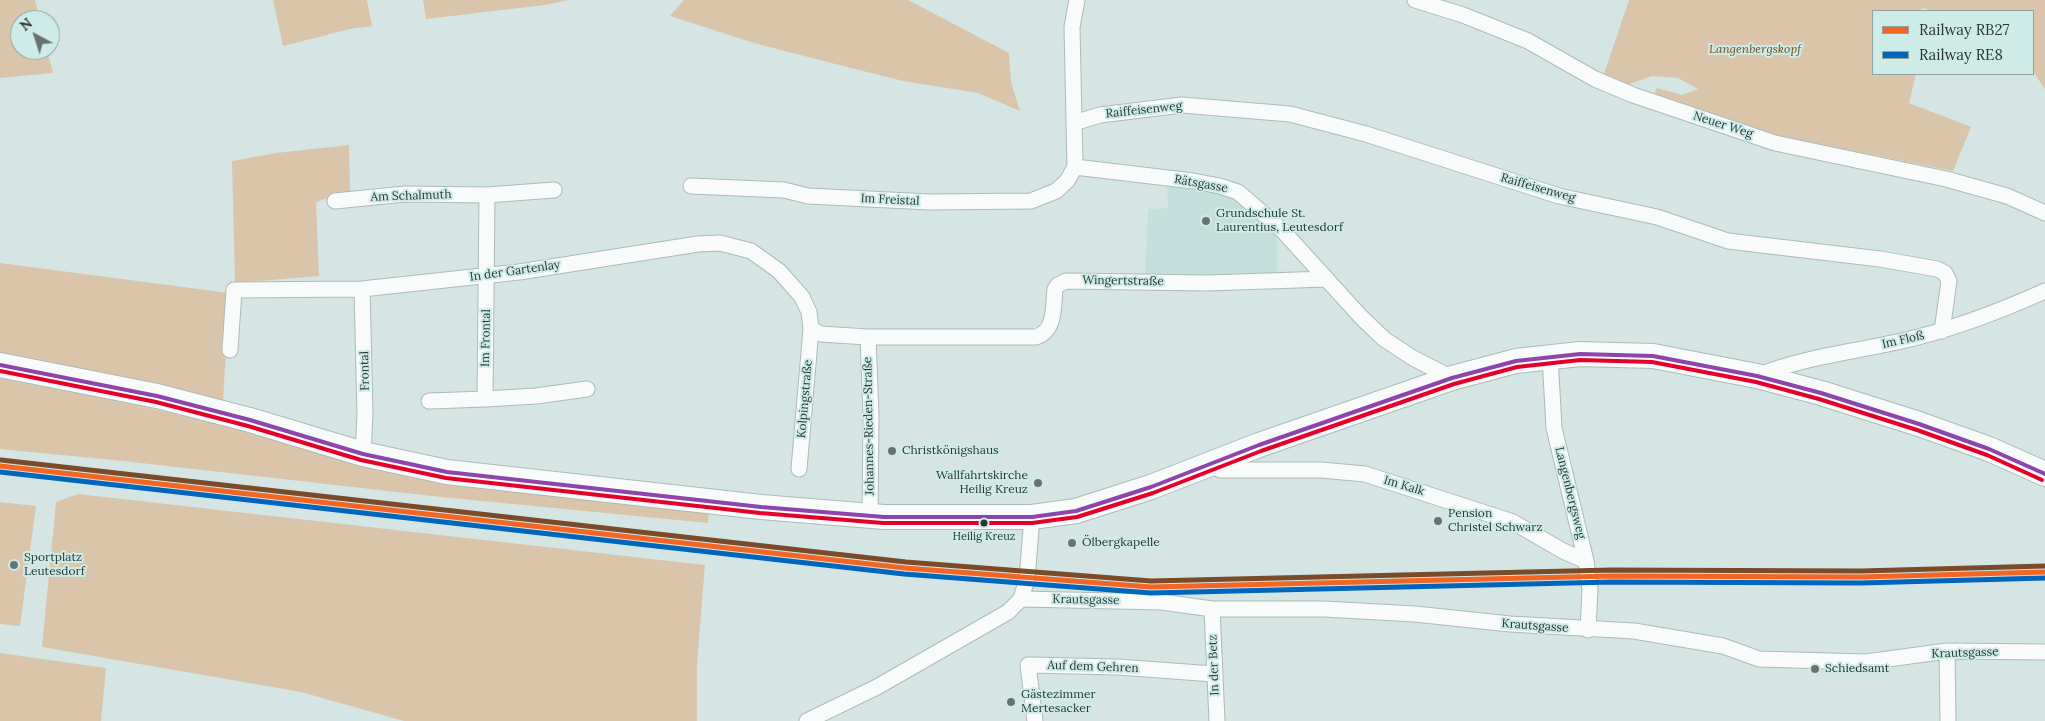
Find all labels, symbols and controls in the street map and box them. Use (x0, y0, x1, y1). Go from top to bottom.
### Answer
north arrow (10, 10, 60, 60)
legend (1872, 10, 2035, 75)
text: N (16, 14, 36, 35)
text: Railway RB27 (1919, 20, 2009, 39)
park label: Langenbergskopf (1709, 43, 1801, 57)
text: Railway RE8 (1919, 45, 2003, 64)
street label: Raiffeisenweg (1105, 99, 1183, 121)
street label: Neuer Weg (1691, 109, 1755, 141)
street label: Raiffeisenweg (1499, 170, 1577, 206)
street label: Rätsgasse (1173, 172, 1229, 196)
street label: Am Schalmuth (370, 187, 452, 205)
street label: Im Freistal (860, 191, 920, 209)
place label: Grundschule St. Laurentius, Leutesdorf (1216, 207, 1343, 235)
marker: Grundschule St. Laurentius, Leutesdorf (1200, 215, 1212, 227)
street label: In der Gartenlay (469, 258, 561, 284)
street label: Wingertstraße (1082, 273, 1164, 289)
street label: Im Frontal (478, 309, 494, 367)
street label: Im Floß (1881, 328, 1925, 352)
street label: Frontal (357, 351, 373, 391)
street label: Johannes-Rieden-Straße (861, 357, 877, 495)
street label: Kolpingstraße (794, 359, 816, 439)
place label: Christkönigshaus (902, 444, 999, 458)
marker: Christkönigshaus (886, 445, 898, 457)
street label: Langenbergsweg (1552, 445, 1588, 541)
place label: Wallfahrtskirche Heilig Kreuz (936, 469, 1028, 497)
street label: Im Kalk (1382, 473, 1426, 499)
marker: Wallfahrtskirche Heilig Kreuz (1032, 477, 1044, 489)
place label: Pension Christel Schwarz (1448, 507, 1543, 535)
marker: Pension Christel Schwarz (1432, 515, 1444, 527)
marker: Heilig Kreuz (979, 518, 989, 528)
place label: Heilig Kreuz (953, 530, 1015, 544)
place label: Ölbergkapelle (1082, 536, 1160, 550)
marker: Ölbergkapelle (1066, 537, 1078, 549)
place label: Sportplatz Leutesdorf (24, 551, 85, 579)
marker: Sportplatz Leutesdorf (8, 559, 20, 571)
street label: Krautsgasse (1052, 592, 1120, 608)
street label: Krautsgasse (1501, 616, 1569, 636)
street label: In der Betz (1206, 634, 1222, 696)
street label: Krautsgasse (1931, 645, 1999, 661)
street label: Auf dem Gehren (1047, 658, 1139, 676)
place label: Schiedsamt (1825, 662, 1889, 676)
marker: Schiedsamt (1809, 663, 1821, 675)
place label: Gästezimmer Mertesacker (1021, 688, 1096, 716)
marker: Gästezimmer Mertesacker (1005, 696, 1017, 708)

